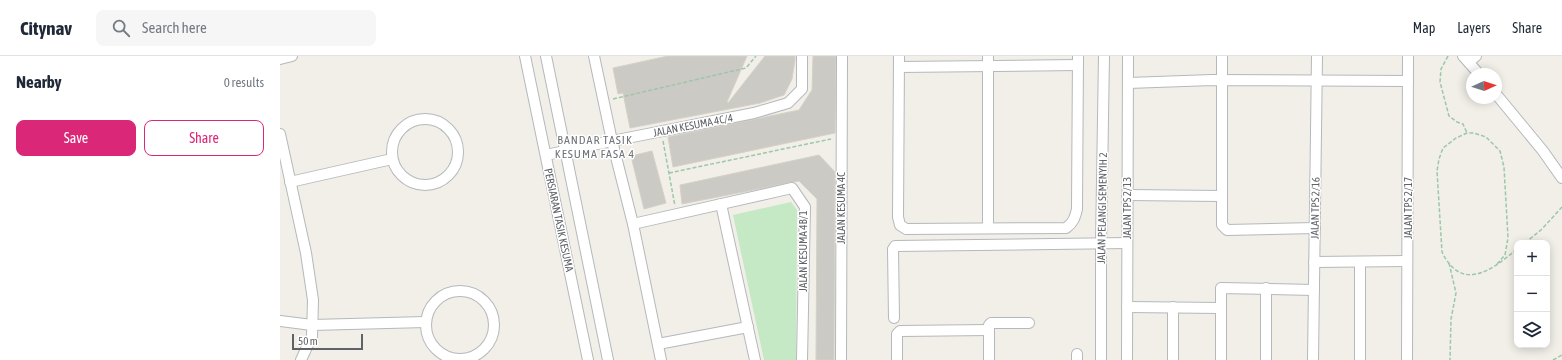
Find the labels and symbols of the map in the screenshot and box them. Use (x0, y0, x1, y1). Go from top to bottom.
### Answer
north arrow (1466, 68, 1502, 104)
street label: JALAN KESUMA 4C/4 (652, 111, 734, 139)
district label: BANDAR TASIK KESUMA FASA 4 (555, 133, 635, 161)
street label: JALAN PELANGI SEMENYIH 2 (1095, 152, 1109, 264)
street label: PERSIARAN TASIK KESUMA (542, 167, 576, 273)
street label: JALAN KESUMA 4C (835, 172, 847, 244)
street label: JALAN TPS 2/13 (1121, 177, 1133, 239)
street label: JALAN TPS 2/16 (1308, 177, 1322, 239)
street label: JALAN TPS 2/17 (1402, 177, 1414, 239)
street label: JALAN KESUMA 4B/1 (797, 210, 809, 292)
scale bar (292, 332, 363, 351)

